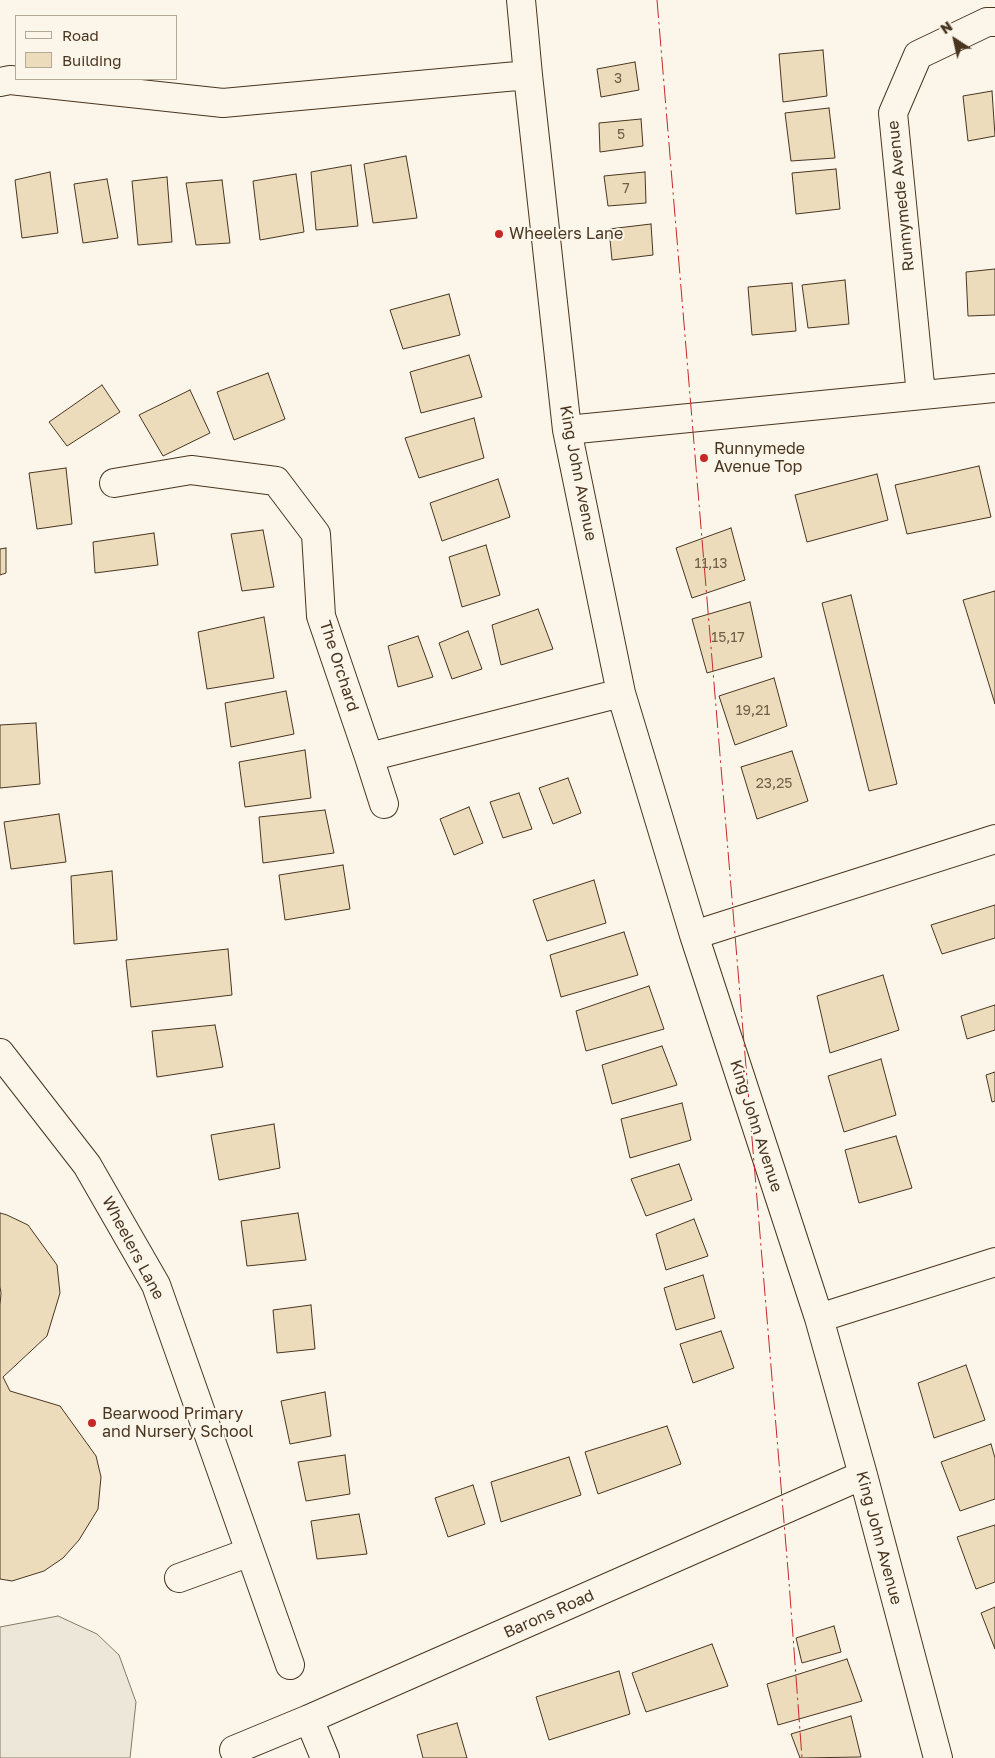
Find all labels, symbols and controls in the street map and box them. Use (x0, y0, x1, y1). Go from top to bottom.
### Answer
legend (15, 15, 178, 80)
north arrow (930, 15, 980, 65)
text: N (937, 17, 955, 37)
text: Road (62, 26, 99, 44)
text: Building (62, 51, 122, 69)
house number: 3 (614, 71, 622, 87)
street label: Runnymede Avenue (884, 120, 918, 272)
house number: 5 (617, 127, 625, 143)
house number: 7 (622, 181, 630, 197)
place label: Wheelers Lane (509, 224, 623, 244)
marker: Wheelers Lane (493, 228, 505, 240)
street label: King John Avenue (555, 404, 601, 542)
place label: Runnymede Avenue Top (714, 439, 805, 477)
marker: Runnymede Avenue Top (698, 452, 710, 464)
house number: 11,13 (695, 556, 727, 572)
street label: The Orchard (315, 618, 363, 714)
house number: 15,17 (711, 630, 745, 646)
house number: 19,21 (736, 703, 770, 719)
house number: 23,25 (756, 776, 792, 792)
street label: King John Avenue (726, 1058, 786, 1194)
street label: Wheelers Lane (98, 1193, 168, 1303)
place label: Bearwood Primary and Nursery School (102, 1404, 253, 1442)
marker: Bearwood Primary and Nursery School (86, 1417, 98, 1429)
street label: King John Avenue (852, 1469, 906, 1607)
street label: Barons Road (501, 1586, 597, 1642)

